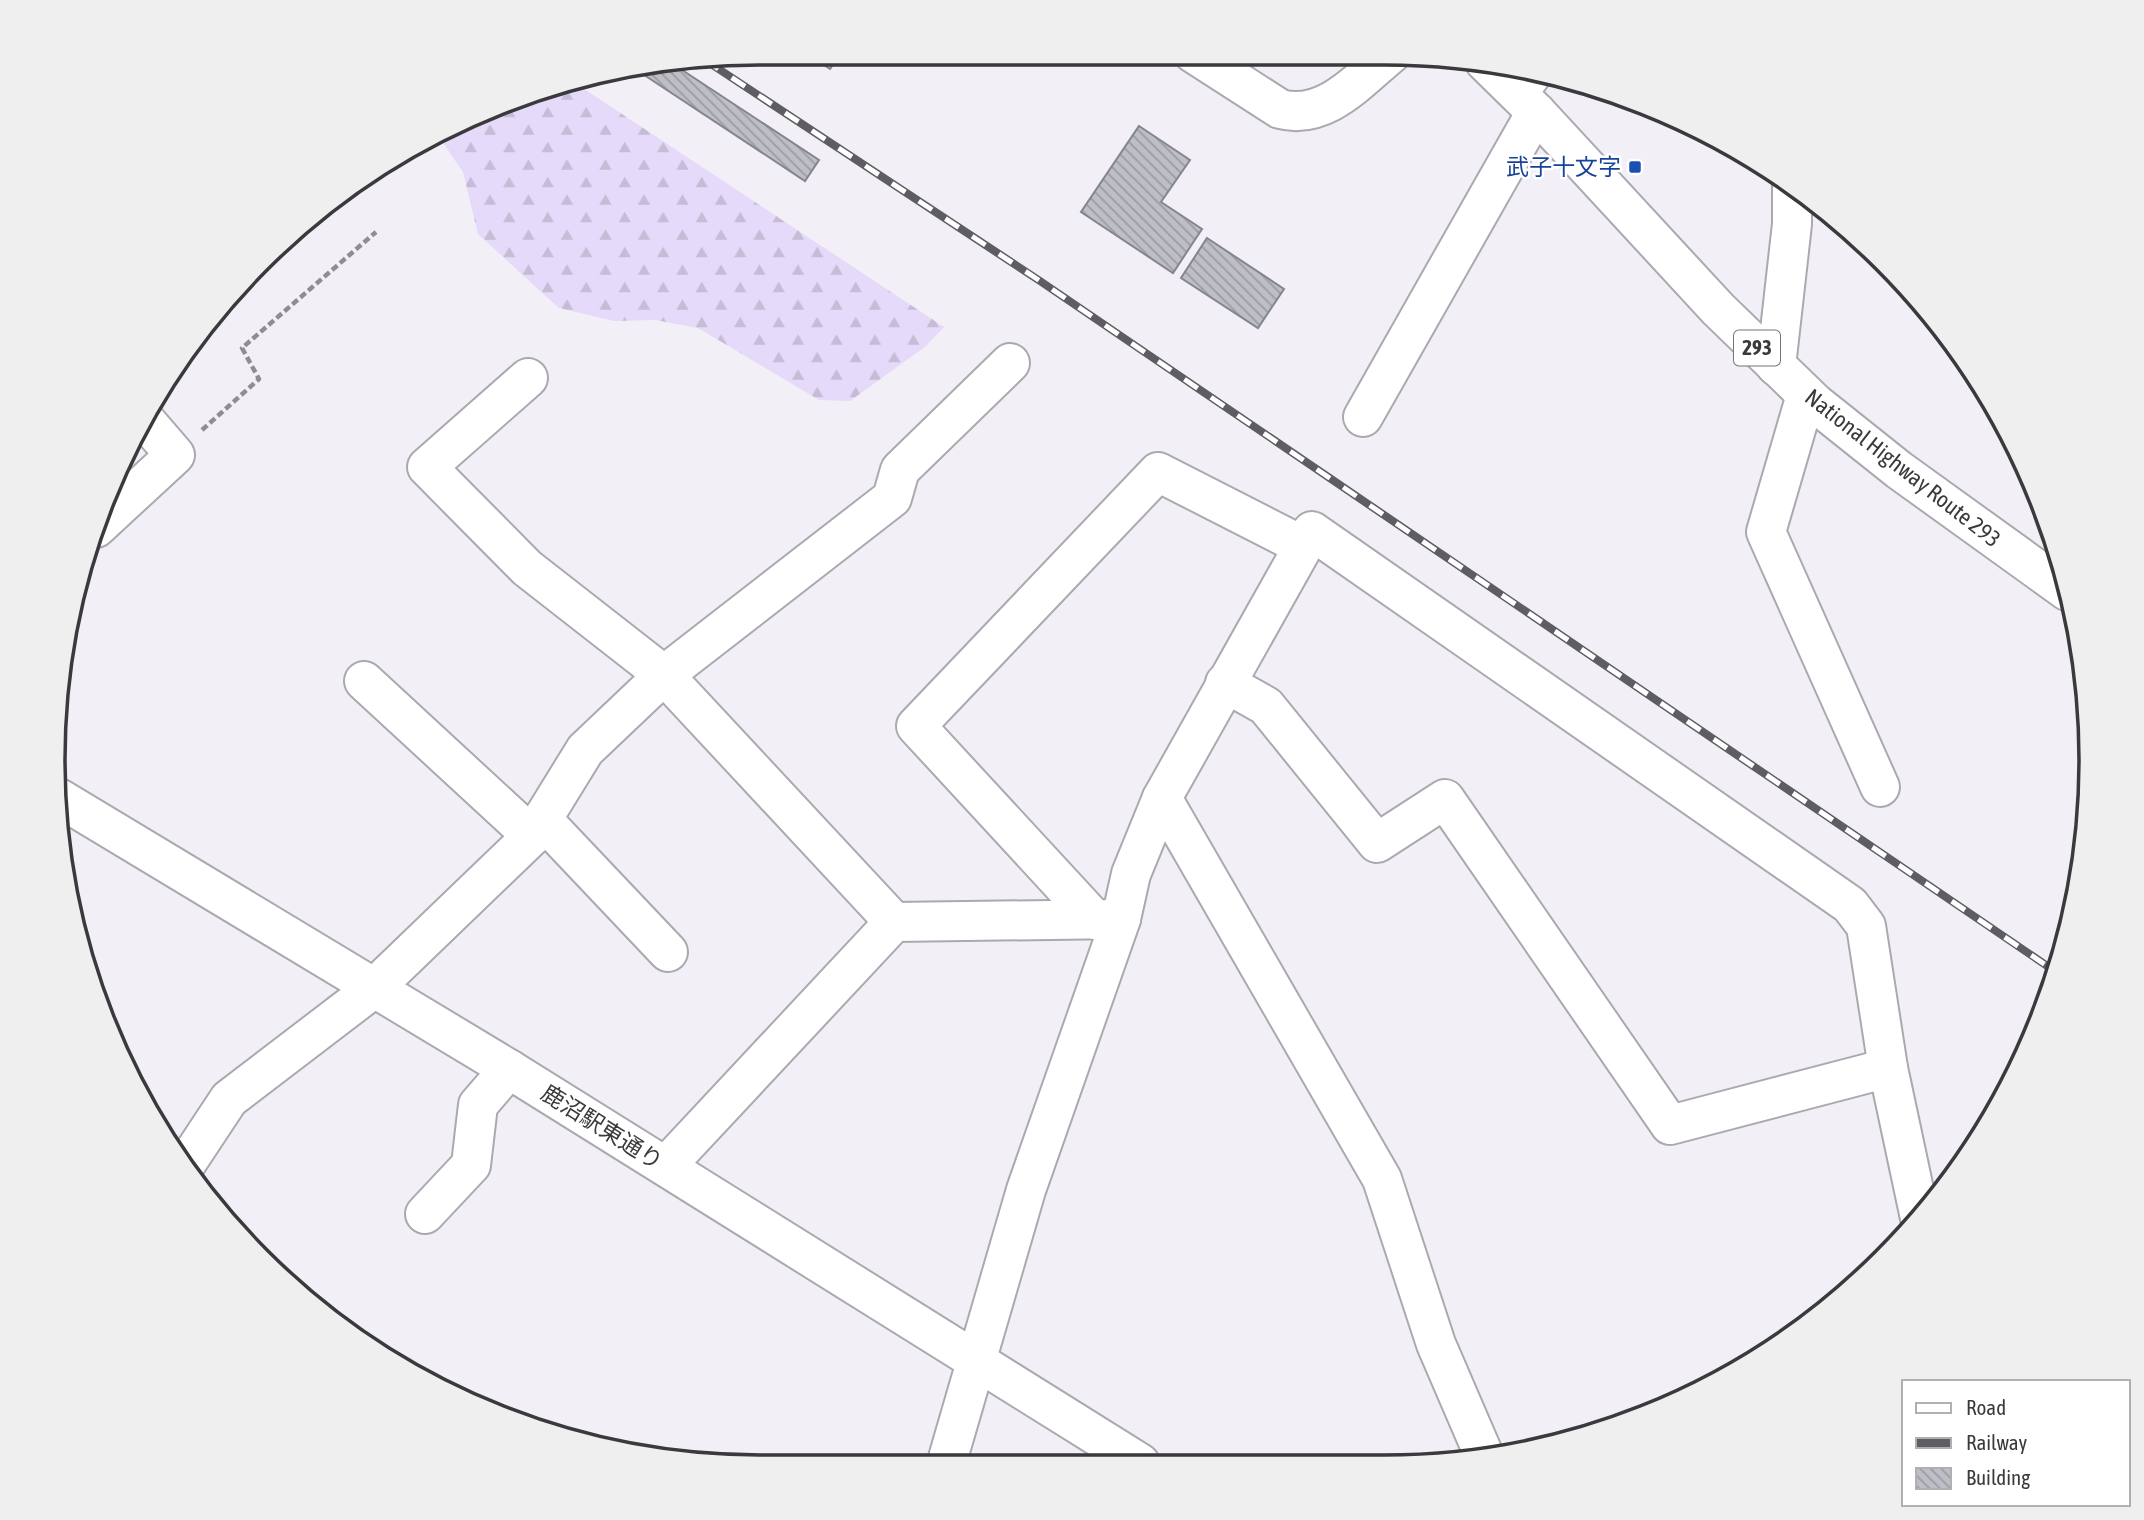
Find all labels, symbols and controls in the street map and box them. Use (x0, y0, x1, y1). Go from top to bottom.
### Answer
place label: 武子十文字 (1506, 154, 1621, 180)
marker: 武子十文字 (1627, 159, 1643, 175)
road number: 293 (1734, 330, 1780, 366)
street label: National Highway Route 293 (1800, 384, 2006, 552)
street label: 鹿沼駅東通り (537, 1079, 667, 1175)
legend (1902, 1380, 2130, 1506)
text: Road (1966, 1395, 2006, 1419)
text: Railway (1966, 1430, 2028, 1454)
text: Building (1966, 1465, 2030, 1489)

